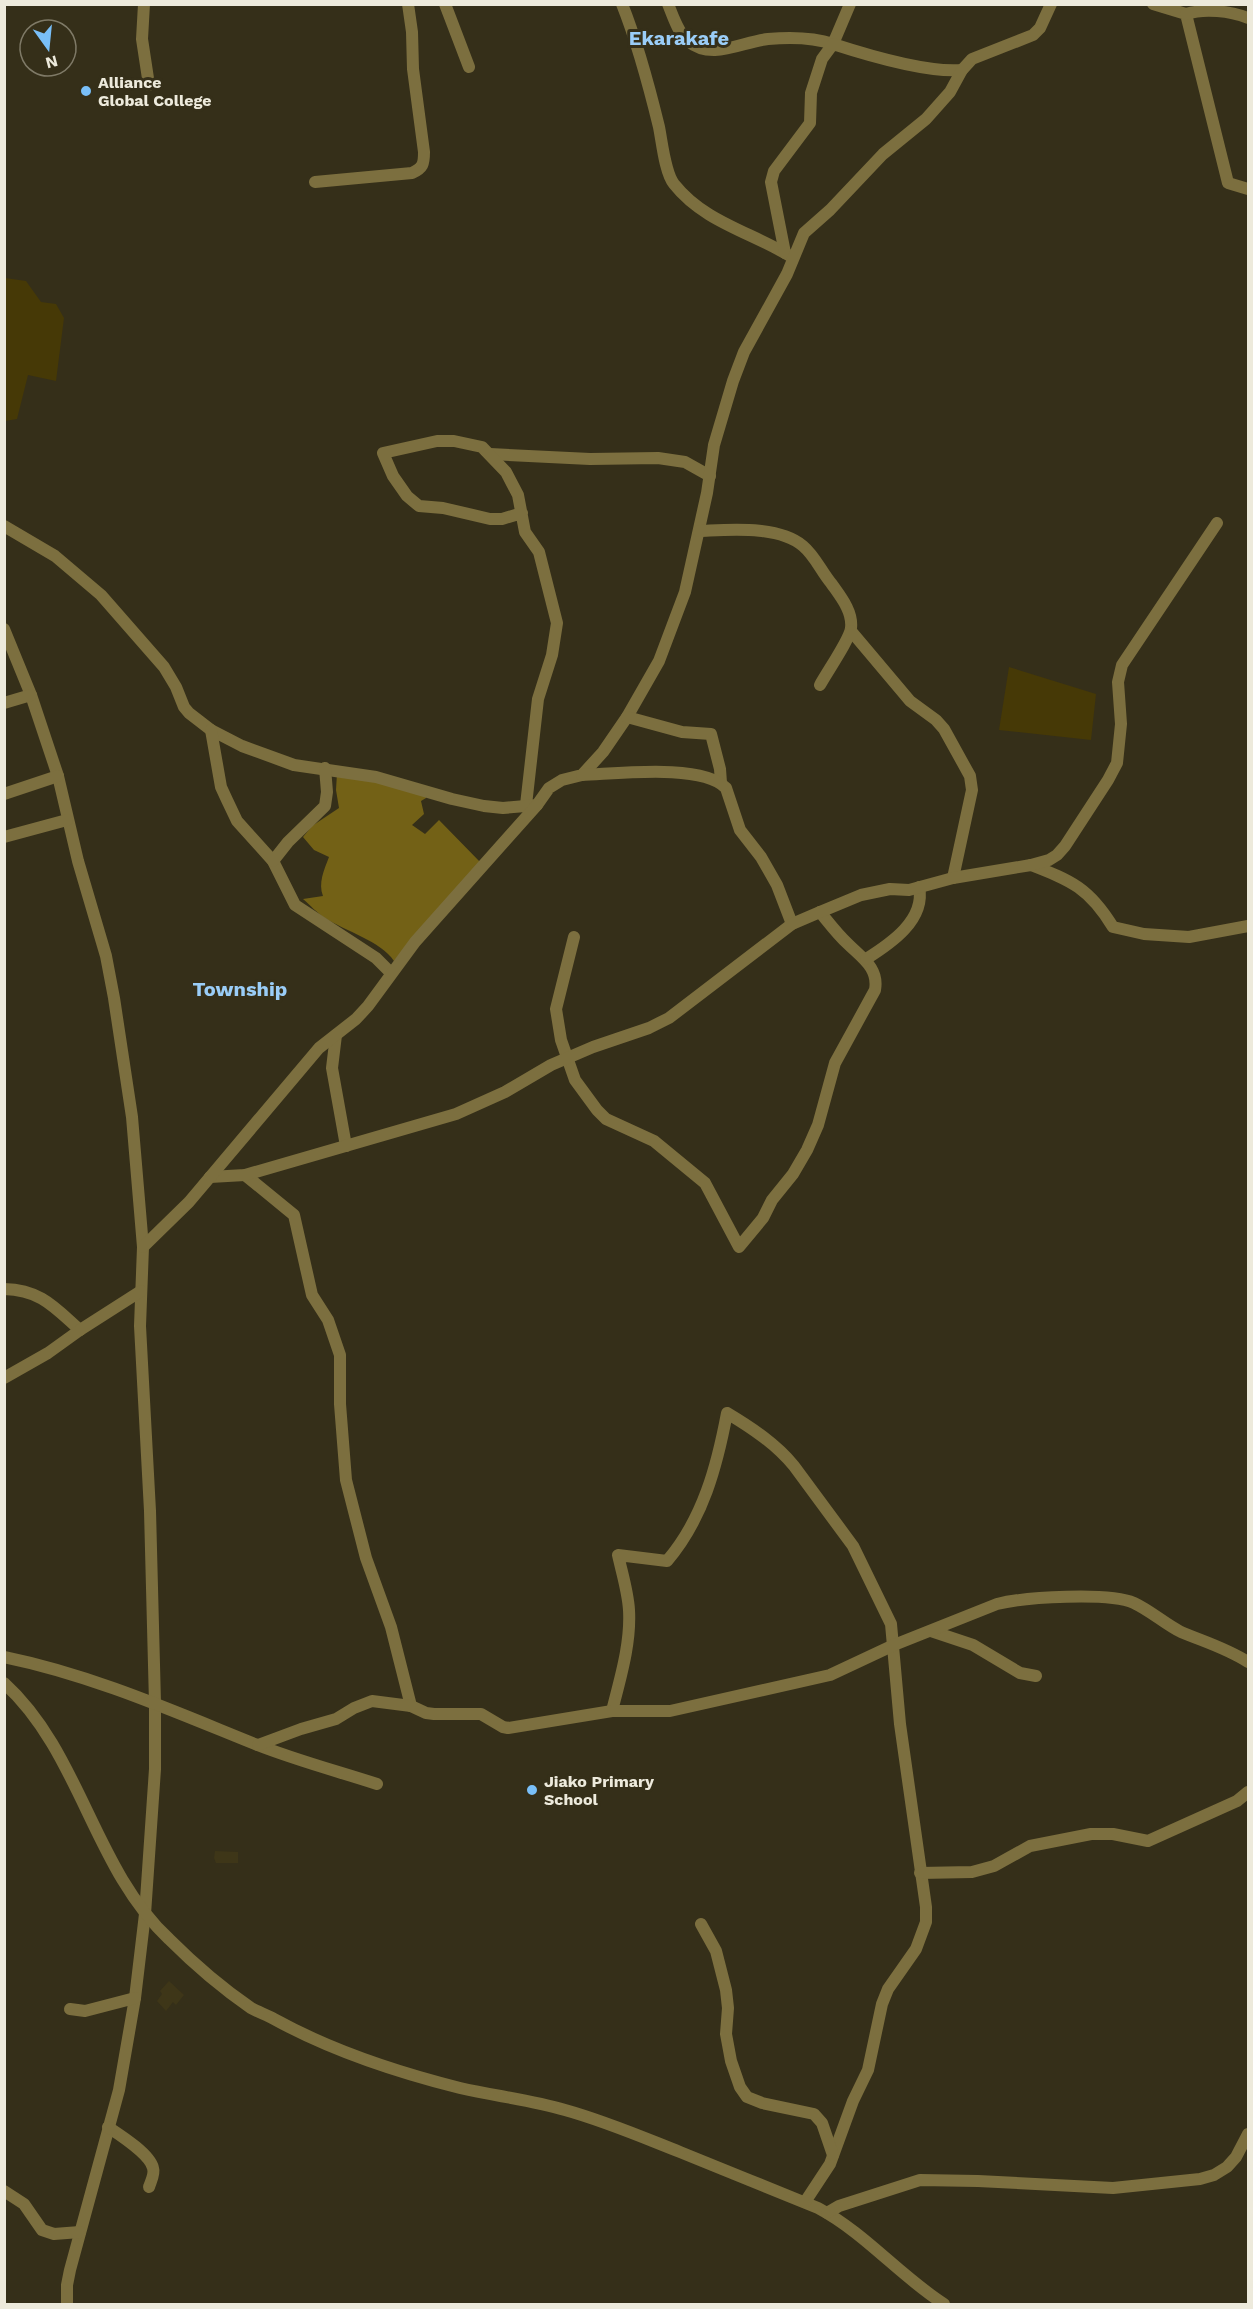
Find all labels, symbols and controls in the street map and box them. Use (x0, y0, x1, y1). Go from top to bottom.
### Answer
north arrow (18, 18, 78, 78)
district label: Ekarakafe (629, 26, 729, 50)
text: N (44, 51, 60, 73)
place label: Alliance Global College (98, 73, 212, 110)
marker: Alliance Global College (79, 84, 93, 98)
district label: Township (193, 977, 287, 1001)
place label: Jiako Primary School (544, 1772, 655, 1809)
marker: Jiako Primary School (525, 1783, 539, 1797)

